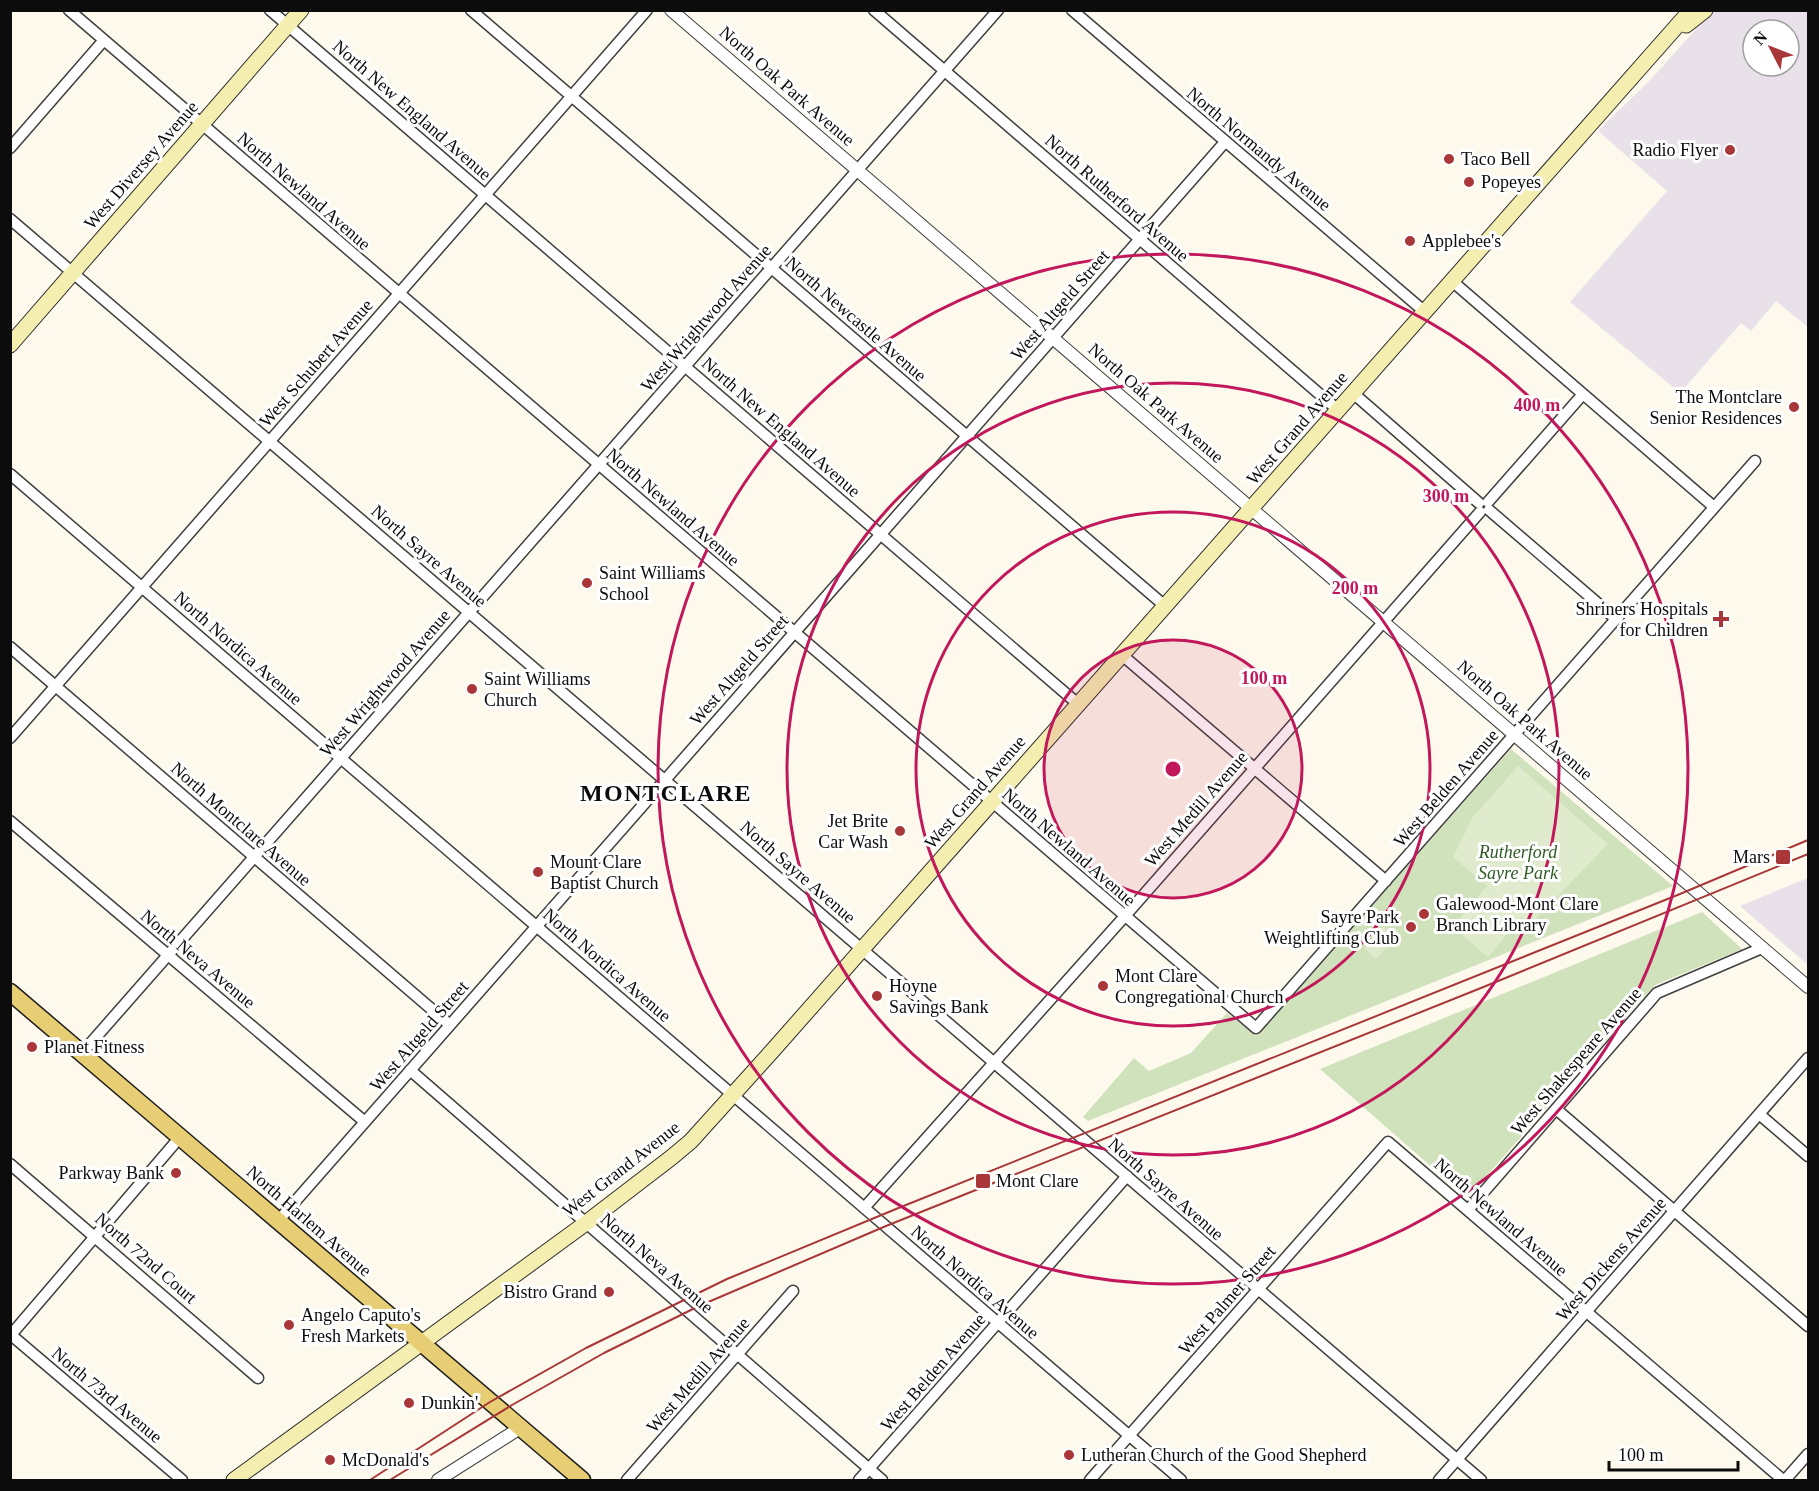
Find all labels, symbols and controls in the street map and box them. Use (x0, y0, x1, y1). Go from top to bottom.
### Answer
north arrow (1741, 18, 1801, 78)
street label: North Oak Park Avenue (715, 22, 859, 150)
text: N (1750, 28, 1771, 48)
street label: North New England Avenue (329, 36, 495, 184)
street label: North Normandy Avenue (1183, 83, 1335, 215)
street label: West Diversey Avenue (80, 97, 202, 233)
street label: North Newland Avenue (233, 128, 375, 254)
street label: North Rutherford Avenue (1041, 130, 1193, 266)
place label: Radio Flyer (1633, 140, 1718, 160)
marker: Radio Flyer (1723, 143, 1737, 157)
place label: Taco Bell (1461, 149, 1530, 169)
marker: Taco Bell (1442, 152, 1456, 166)
place label: Popeyes (1481, 172, 1541, 192)
marker: Popeyes (1462, 175, 1476, 189)
place label: Applebee's (1422, 231, 1501, 251)
marker: Applebee's (1403, 234, 1417, 248)
street label: West Wrightwood Avenue (637, 240, 775, 396)
street label: West Altgeld Street (1007, 246, 1113, 364)
street label: North Newcastle Avenue (782, 253, 930, 385)
street label: West Schubert Avenue (255, 295, 377, 431)
street label: North Oak Park Avenue (1084, 339, 1228, 467)
street label: North New England Avenue (698, 353, 864, 501)
street label: West Grand Avenue (1242, 367, 1352, 489)
place label: The Montclare Senior Residences (1650, 387, 1782, 428)
text: 400 m (1514, 395, 1560, 415)
marker: The Montclare Senior Residences (1787, 400, 1801, 414)
street label: North Newland Avenue (602, 444, 744, 570)
text: 300 m (1423, 486, 1469, 506)
street label: North Sayre Avenue (367, 501, 491, 611)
place label: Saint Williams School (599, 563, 705, 604)
marker: Saint Williams School (580, 576, 594, 590)
text: 200 m (1332, 578, 1378, 598)
street label: North Nordica Avenue (170, 587, 306, 709)
place label: Shriners Hospitals for Children (1576, 599, 1708, 640)
street label: West Wrightwood Avenue (316, 605, 454, 761)
marker: Shriners Hospitals for Children (1712, 610, 1730, 628)
street label: West Altgeld Street (686, 611, 792, 729)
street label: North Oak Park Avenue (1453, 656, 1597, 784)
text: 100 m (1241, 668, 1287, 688)
place label: Saint Williams Church (484, 669, 590, 710)
marker: Saint Williams Church (465, 682, 479, 696)
street label: West Belden Avenue (1390, 725, 1502, 851)
street label: West Grand Avenue (920, 731, 1030, 853)
street label: West Medill Avenue (1140, 747, 1252, 871)
street label: North Montclare Avenue (167, 758, 315, 890)
centre of rings (1163, 759, 1183, 779)
district label: MONTCLARE (580, 780, 752, 806)
street label: North Newland Avenue (998, 784, 1140, 910)
place label: Jet Brite Car Wash (818, 811, 888, 852)
street label: North Sayre Avenue (736, 817, 860, 927)
marker: Jet Brite Car Wash (893, 824, 907, 838)
park label: Rutherford Sayre Park (1478, 842, 1559, 883)
place label: Mars (1733, 847, 1770, 867)
marker: Mars (1774, 848, 1792, 866)
place label: Mount Clare Baptist Church (550, 852, 659, 893)
marker: Mount Clare Baptist Church (531, 865, 545, 879)
place label: Galewood-Mont Clare Branch Library (1436, 894, 1598, 935)
street label: North Nordica Avenue (539, 904, 675, 1026)
street label: North Neva Avenue (137, 906, 259, 1013)
place label: Sayre Park Weightlifting Club (1264, 907, 1399, 948)
marker: Galewood-Mont Clare Branch Library (1417, 907, 1431, 921)
marker: Sayre Park Weightlifting Club (1404, 920, 1418, 934)
place label: Mont Clare Congregational Church (1115, 966, 1283, 1007)
place label: Hoyne Savings Bank (889, 976, 989, 1017)
street label: West Altgeld Street (366, 977, 472, 1095)
marker: Mont Clare Congregational Church (1096, 979, 1110, 993)
street label: West Shakespeare Avenue (1507, 983, 1645, 1139)
marker: Hoyne Savings Bank (870, 989, 884, 1003)
place label: Planet Fitness (44, 1037, 145, 1057)
marker: Planet Fitness (25, 1040, 39, 1054)
street label: West Grand Avenue (558, 1117, 684, 1221)
street label: North Sayre Avenue (1104, 1134, 1228, 1244)
street label: North Newland Avenue (1430, 1154, 1572, 1280)
street label: North Harlem Avenue (243, 1161, 375, 1281)
place label: Parkway Bank (59, 1163, 164, 1183)
marker: Parkway Bank (169, 1166, 183, 1180)
place label: Mont Clare (996, 1171, 1079, 1191)
marker: Mont Clare (974, 1172, 992, 1190)
street label: West Dickens Avenue (1552, 1193, 1670, 1325)
street label: North 72nd Court (91, 1208, 201, 1308)
street label: North Neva Avenue (597, 1209, 717, 1317)
street label: North Nordica Avenue (907, 1221, 1043, 1343)
street label: West Palmer Street (1174, 1242, 1280, 1358)
place label: Bistro Grand (504, 1282, 597, 1302)
marker: Bistro Grand (602, 1285, 616, 1299)
place label: Angelo Caputo's Fresh Markets (301, 1305, 421, 1346)
street label: West Belden Avenue (877, 1309, 989, 1435)
street label: West Medill Avenue (642, 1313, 754, 1437)
marker: Angelo Caputo's Fresh Markets (282, 1318, 296, 1332)
street label: North 73rd Avenue (48, 1343, 166, 1447)
place label: Dunkin' (421, 1393, 478, 1413)
marker: Dunkin' (402, 1396, 416, 1410)
scale bar (1609, 1434, 1738, 1472)
place label: Lutheran Church of the Good Shepherd (1081, 1445, 1366, 1465)
text: 100 m (1618, 1445, 1664, 1465)
marker: Lutheran Church of the Good Shepherd (1062, 1448, 1076, 1462)
place label: McDonald's (342, 1450, 429, 1470)
marker: McDonald's (323, 1453, 337, 1467)

